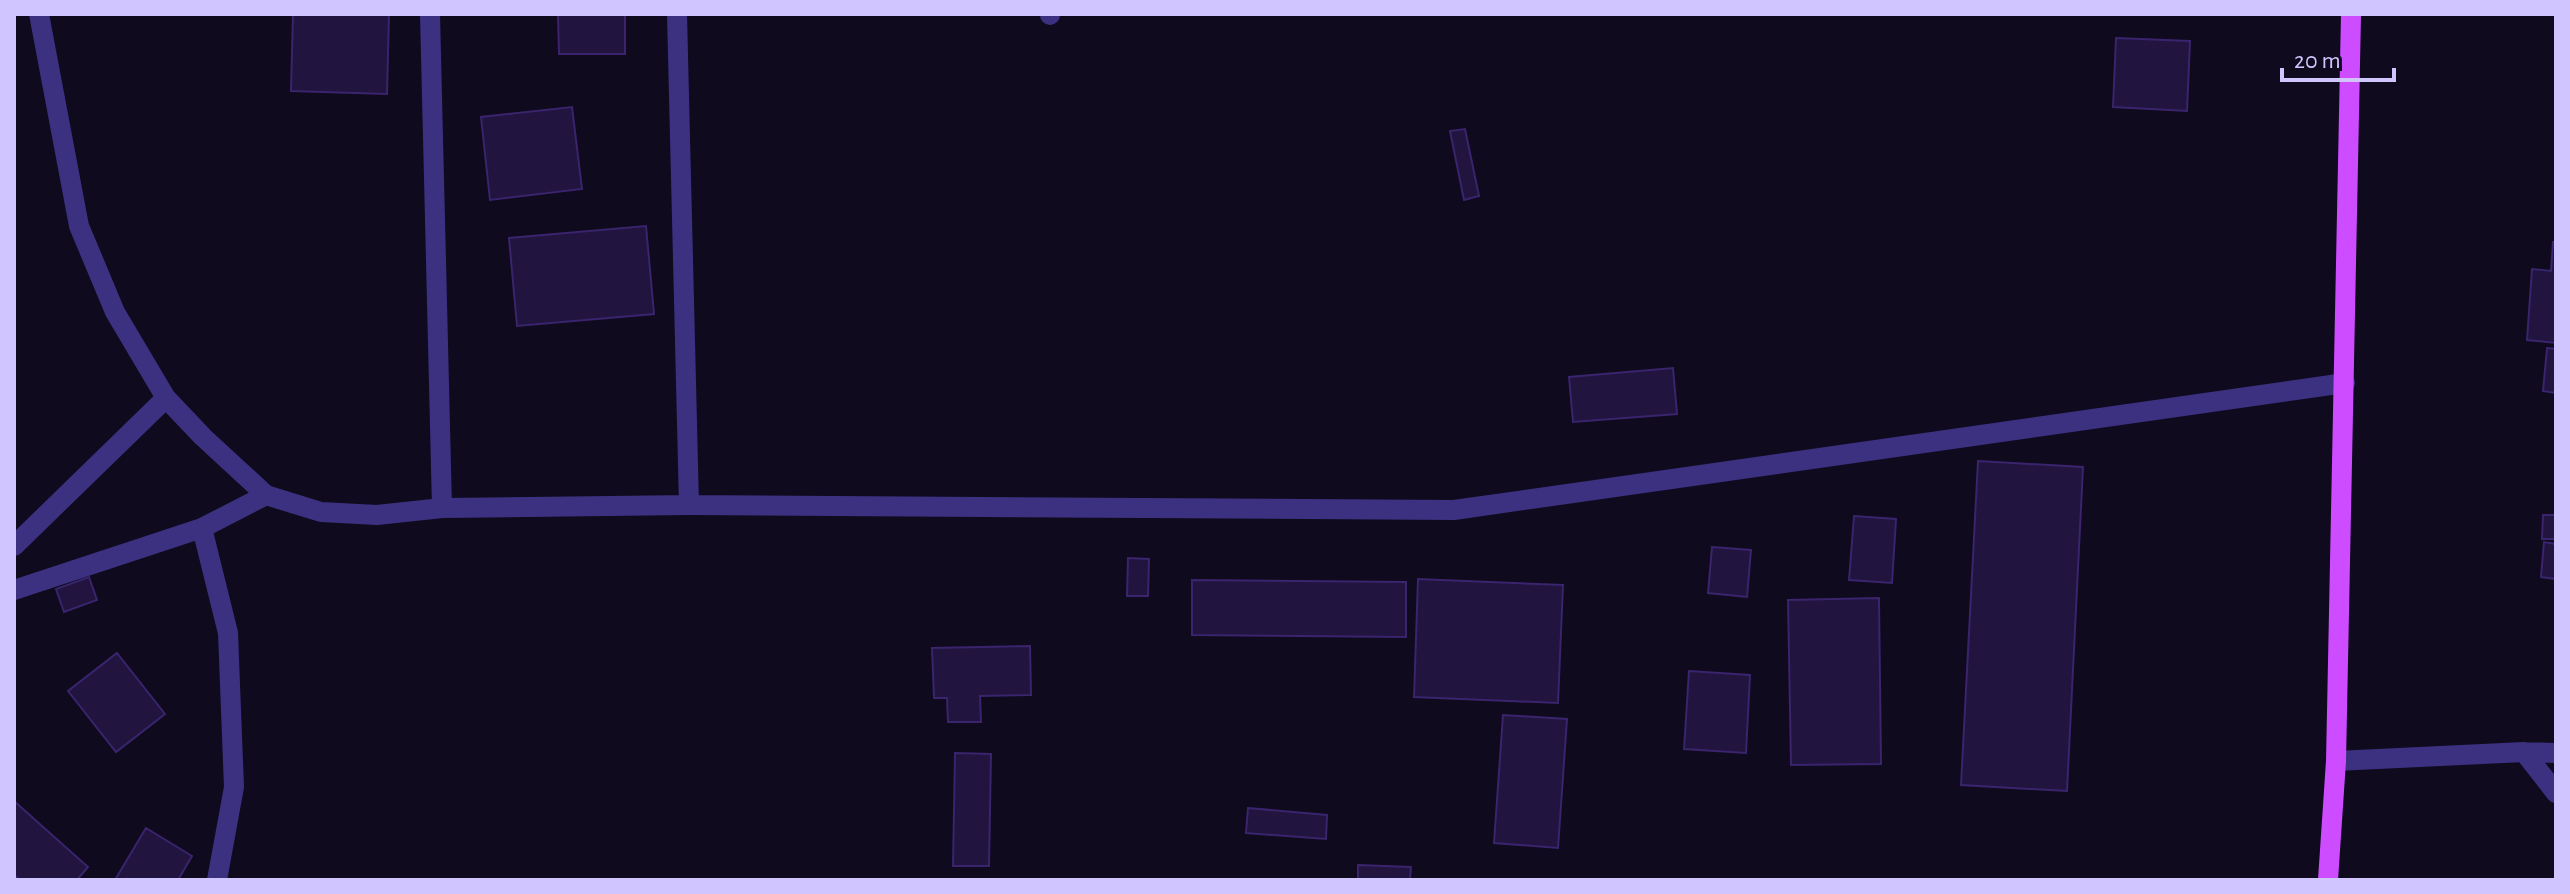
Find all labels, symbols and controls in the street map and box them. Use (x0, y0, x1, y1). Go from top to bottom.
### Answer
scale bar (2282, 32, 2394, 82)
text: 20 m (2294, 49, 2341, 73)

